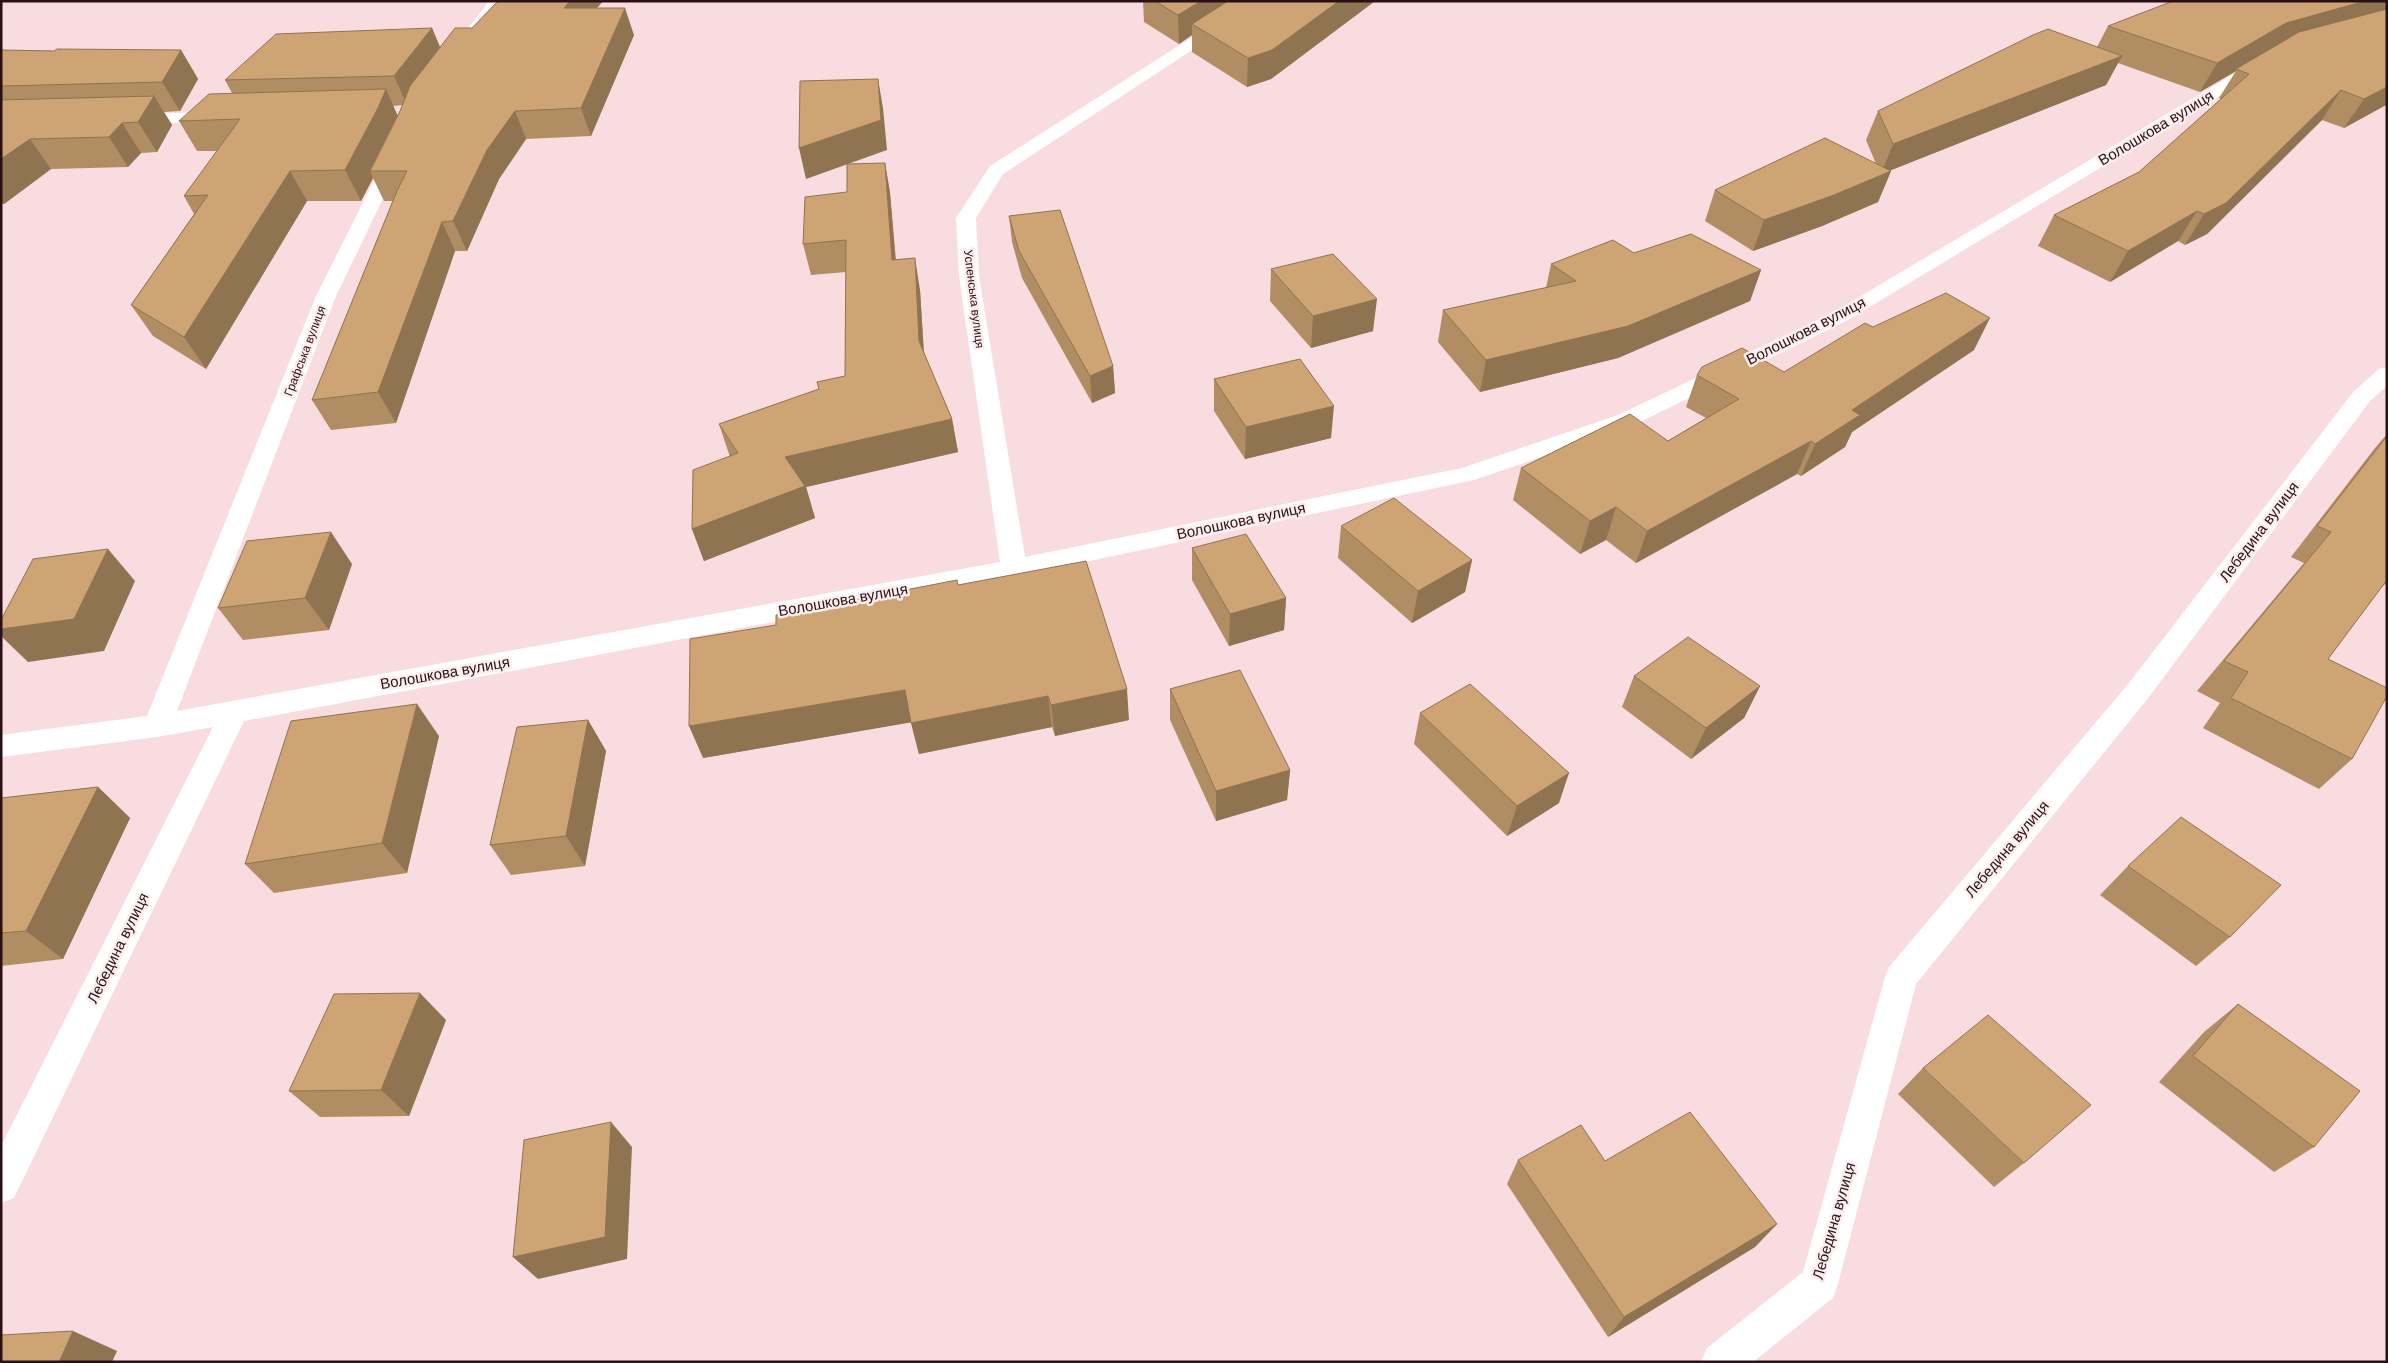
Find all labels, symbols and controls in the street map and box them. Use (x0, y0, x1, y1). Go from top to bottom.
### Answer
street label: Волошкова вулиця (2095, 86, 2217, 170)
street label: Успенська вулиця (960, 249, 988, 349)
street label: Волошкова вулиця (1743, 292, 1869, 370)
street label: Графська вулиця (280, 304, 330, 398)
street label: Лебедина вулиця (2215, 478, 2303, 586)
street label: Волошкова вулиця (1175, 498, 1307, 544)
street label: Волошкова вулиця (777, 579, 909, 621)
street label: Волошкова вулиця (379, 652, 511, 694)
street label: Лебедина вулиця (1960, 796, 2054, 902)
street label: Лебедина вулиця (83, 889, 153, 1007)
street label: Лебедина вулиця (1808, 1160, 1860, 1282)

